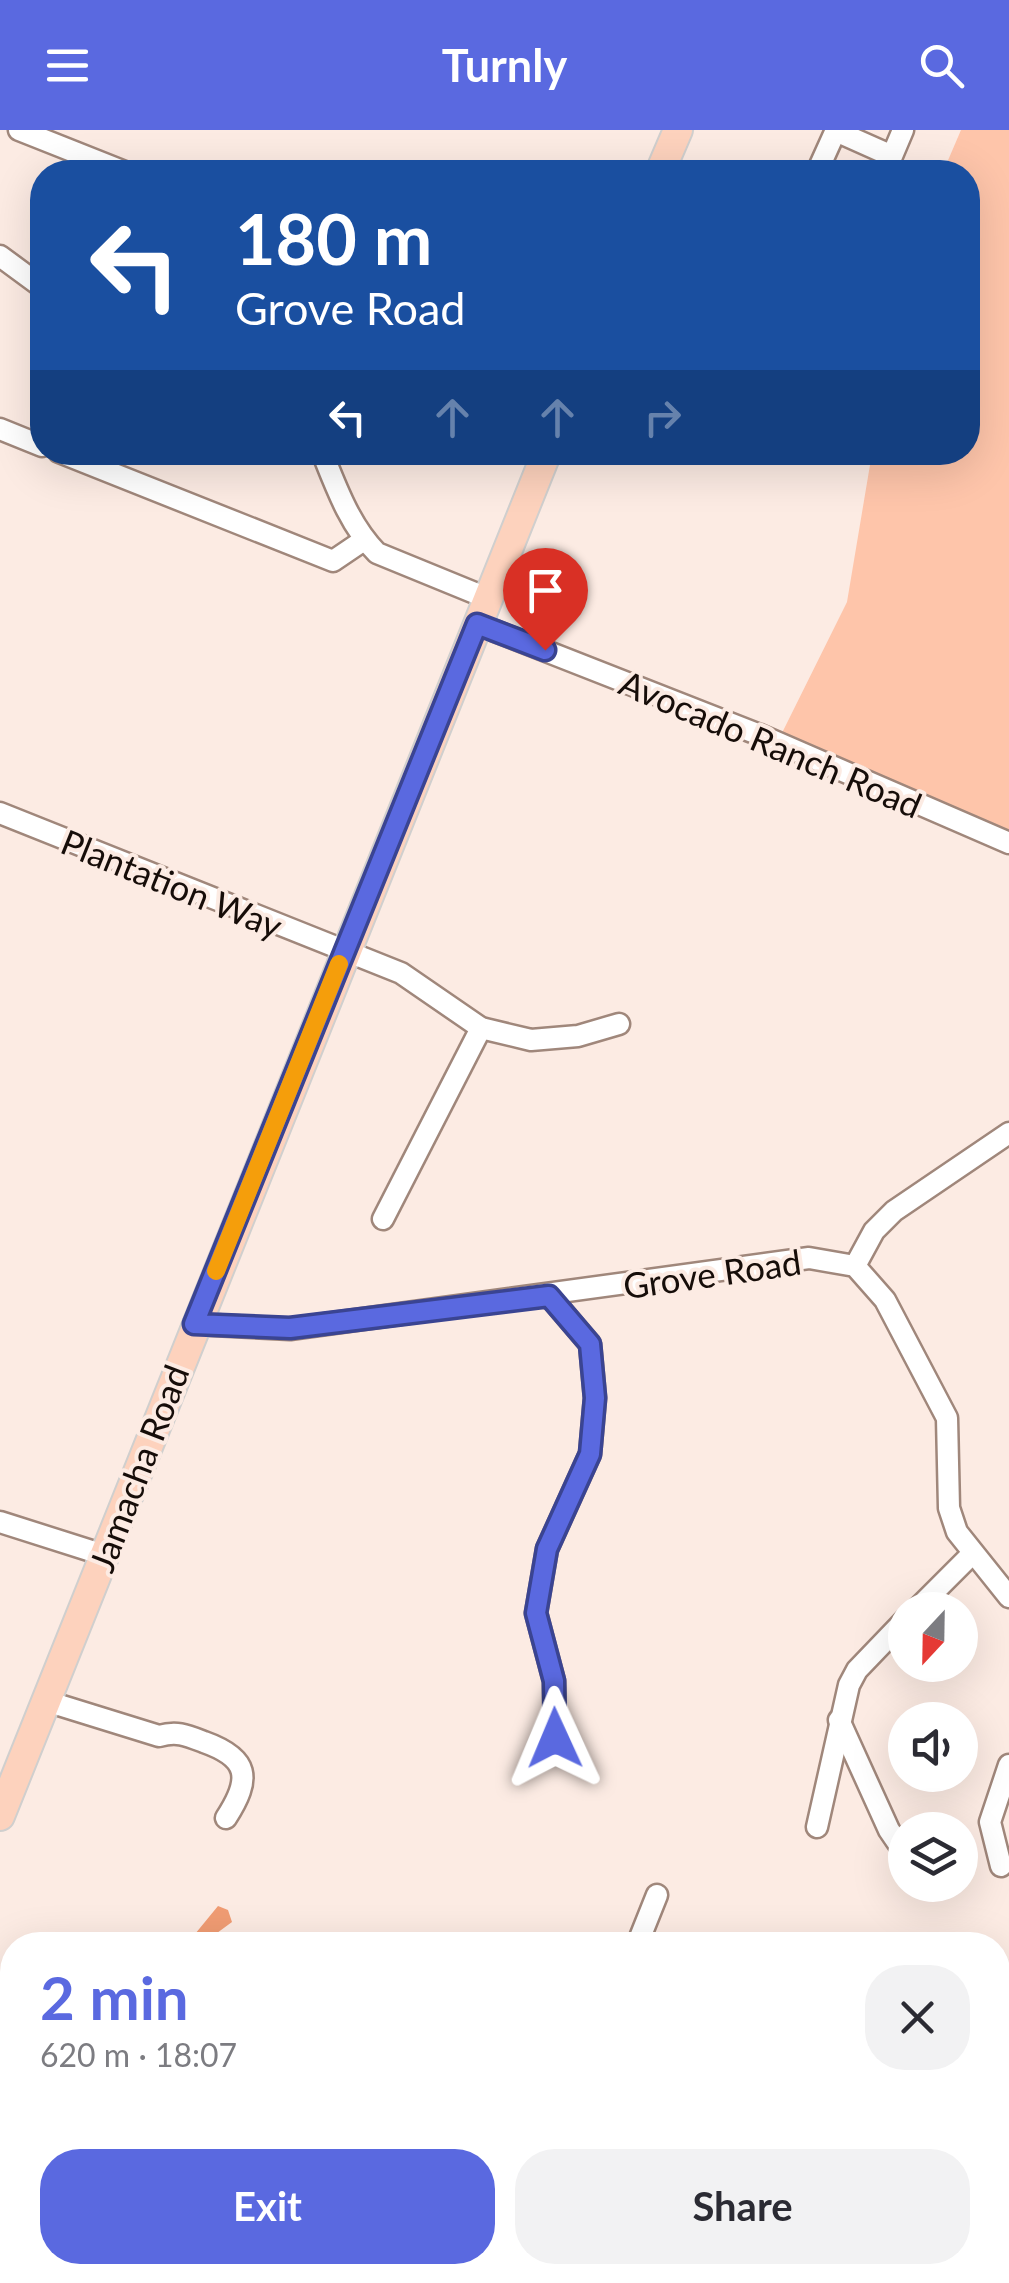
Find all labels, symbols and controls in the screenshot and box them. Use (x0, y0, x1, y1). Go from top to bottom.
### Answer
icon: menu (40, 38, 95, 93)
text: Turnly (442, 38, 567, 92)
icon: search (914, 38, 969, 93)
text: 180 m (235, 196, 432, 280)
icon: left (70, 200, 200, 330)
text: Grove Road (235, 281, 466, 335)
icon: left (320, 390, 375, 445)
icon: ahead (425, 390, 480, 445)
icon: ahead (530, 390, 585, 445)
icon: right (635, 390, 690, 445)
pin (503, 548, 588, 651)
icon: arrive (518, 563, 573, 618)
street label: Avocado Ranch Road (614, 660, 928, 826)
street label: Plantation Way (56, 820, 288, 946)
street label: Grove Road (620, 1240, 804, 1306)
street label: Jamacha Road (79, 1359, 197, 1577)
north arrow (888, 1592, 978, 1682)
map controls (888, 1592, 978, 1902)
position arrow (503, 1686, 607, 1790)
button: sound (888, 1702, 978, 1792)
button: layers (888, 1812, 978, 1902)
text: 2 min (40, 1961, 189, 2033)
button: close (865, 1965, 970, 2070)
text: 620 m · 18:07 (40, 2035, 237, 2074)
button: Exit (40, 2149, 495, 2264)
button: Share (515, 2149, 970, 2264)

